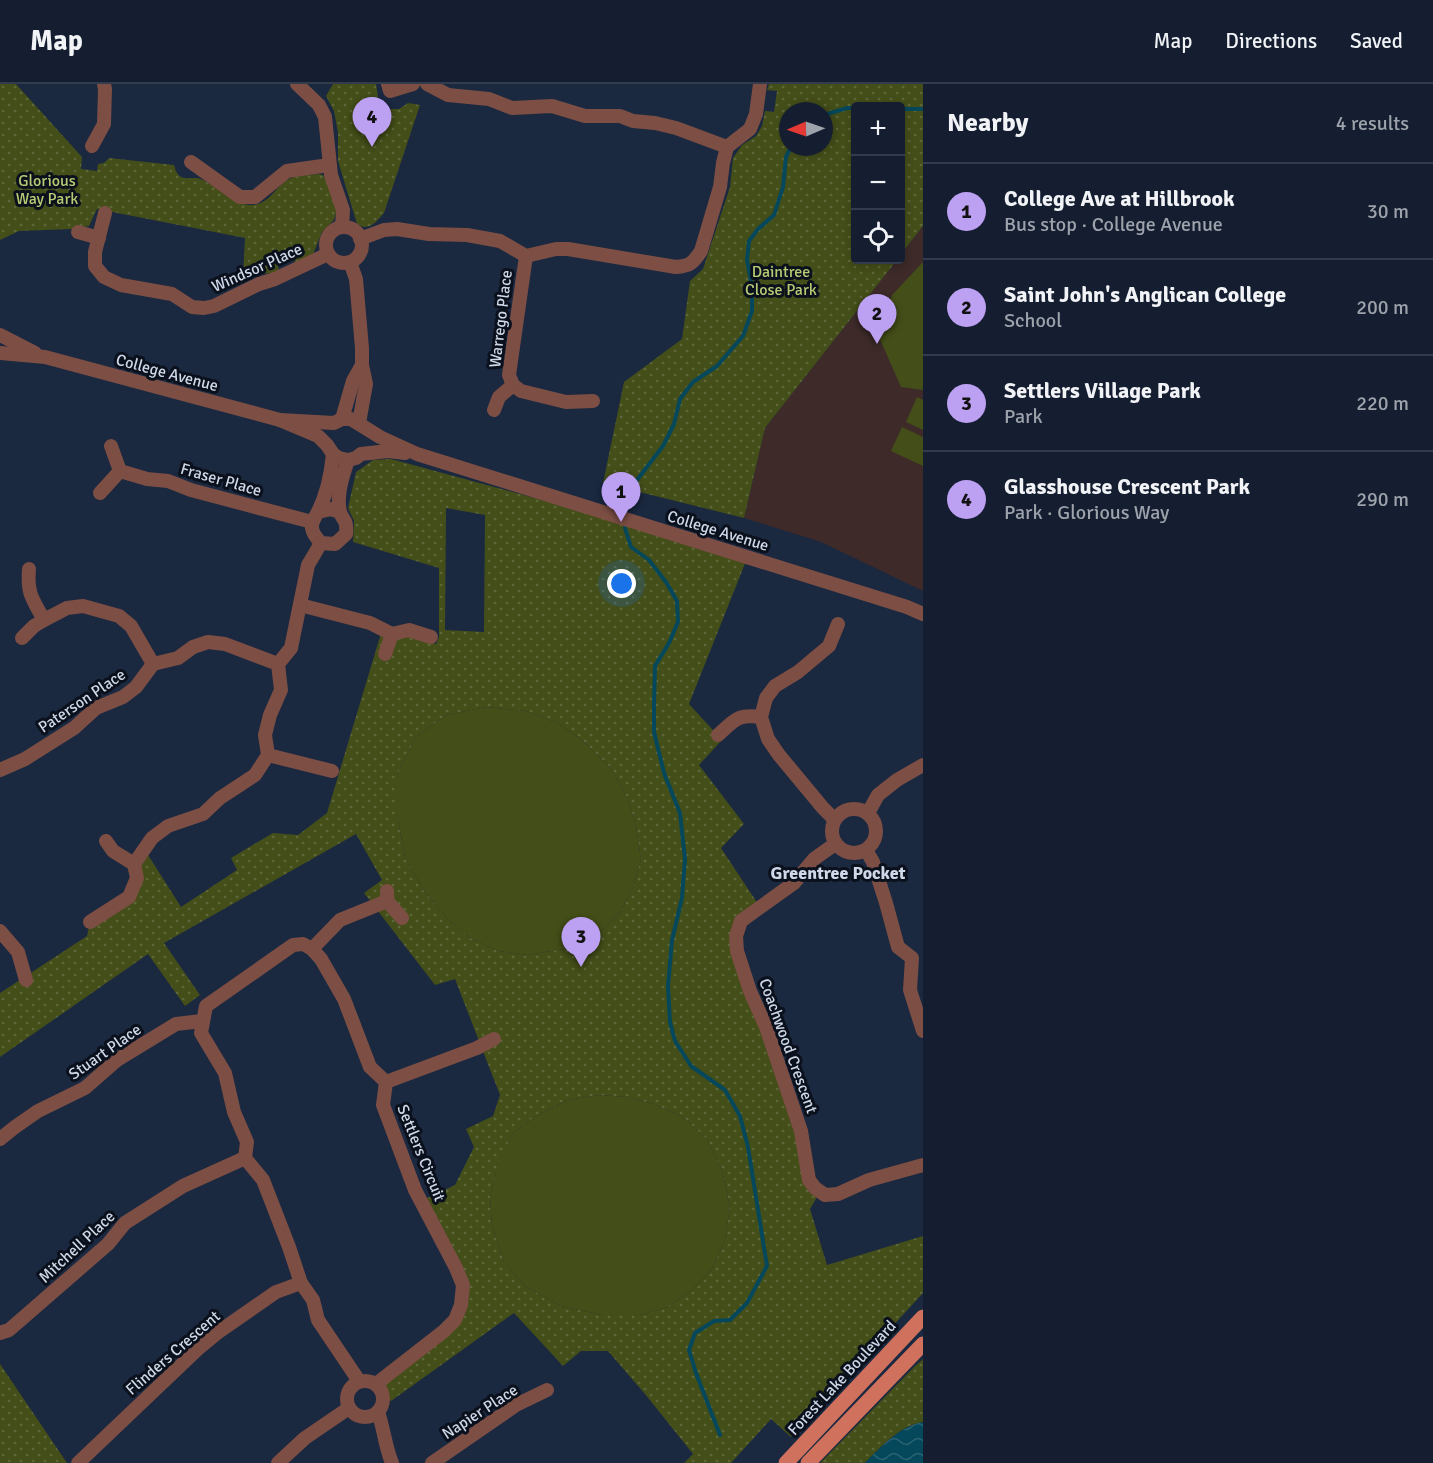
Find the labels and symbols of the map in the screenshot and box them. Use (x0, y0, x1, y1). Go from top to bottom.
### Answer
pin: 4 (352, 98, 392, 147)
north arrow (779, 102, 833, 156)
park label: Glorious Way Park (16, 171, 78, 209)
street label: Windsor Place (209, 239, 305, 297)
park label: Daintree Close Park (745, 262, 817, 300)
street label: Warrego Place (485, 269, 517, 369)
pin: 2 (858, 294, 896, 344)
street label: College Avenue (114, 350, 220, 396)
street label: Fraser Place (178, 459, 264, 501)
pin: 1 (602, 472, 640, 522)
street label: College Avenue (665, 506, 771, 556)
your location (607, 569, 636, 598)
street label: Paterson Place (35, 664, 129, 738)
district label: Greentree Pocket (771, 862, 906, 884)
pin: 3 (562, 918, 600, 967)
street label: Coachwood Crescent (754, 976, 822, 1116)
street label: Stuart Place (65, 1020, 145, 1084)
street label: Settlers Circuit (392, 1102, 450, 1205)
street label: Mitchell Place (35, 1207, 119, 1287)
street label: Flinders Crescent (122, 1306, 225, 1400)
street label: Forest Lake Boulevard (783, 1316, 901, 1440)
street label: Napier Place (438, 1380, 522, 1444)

